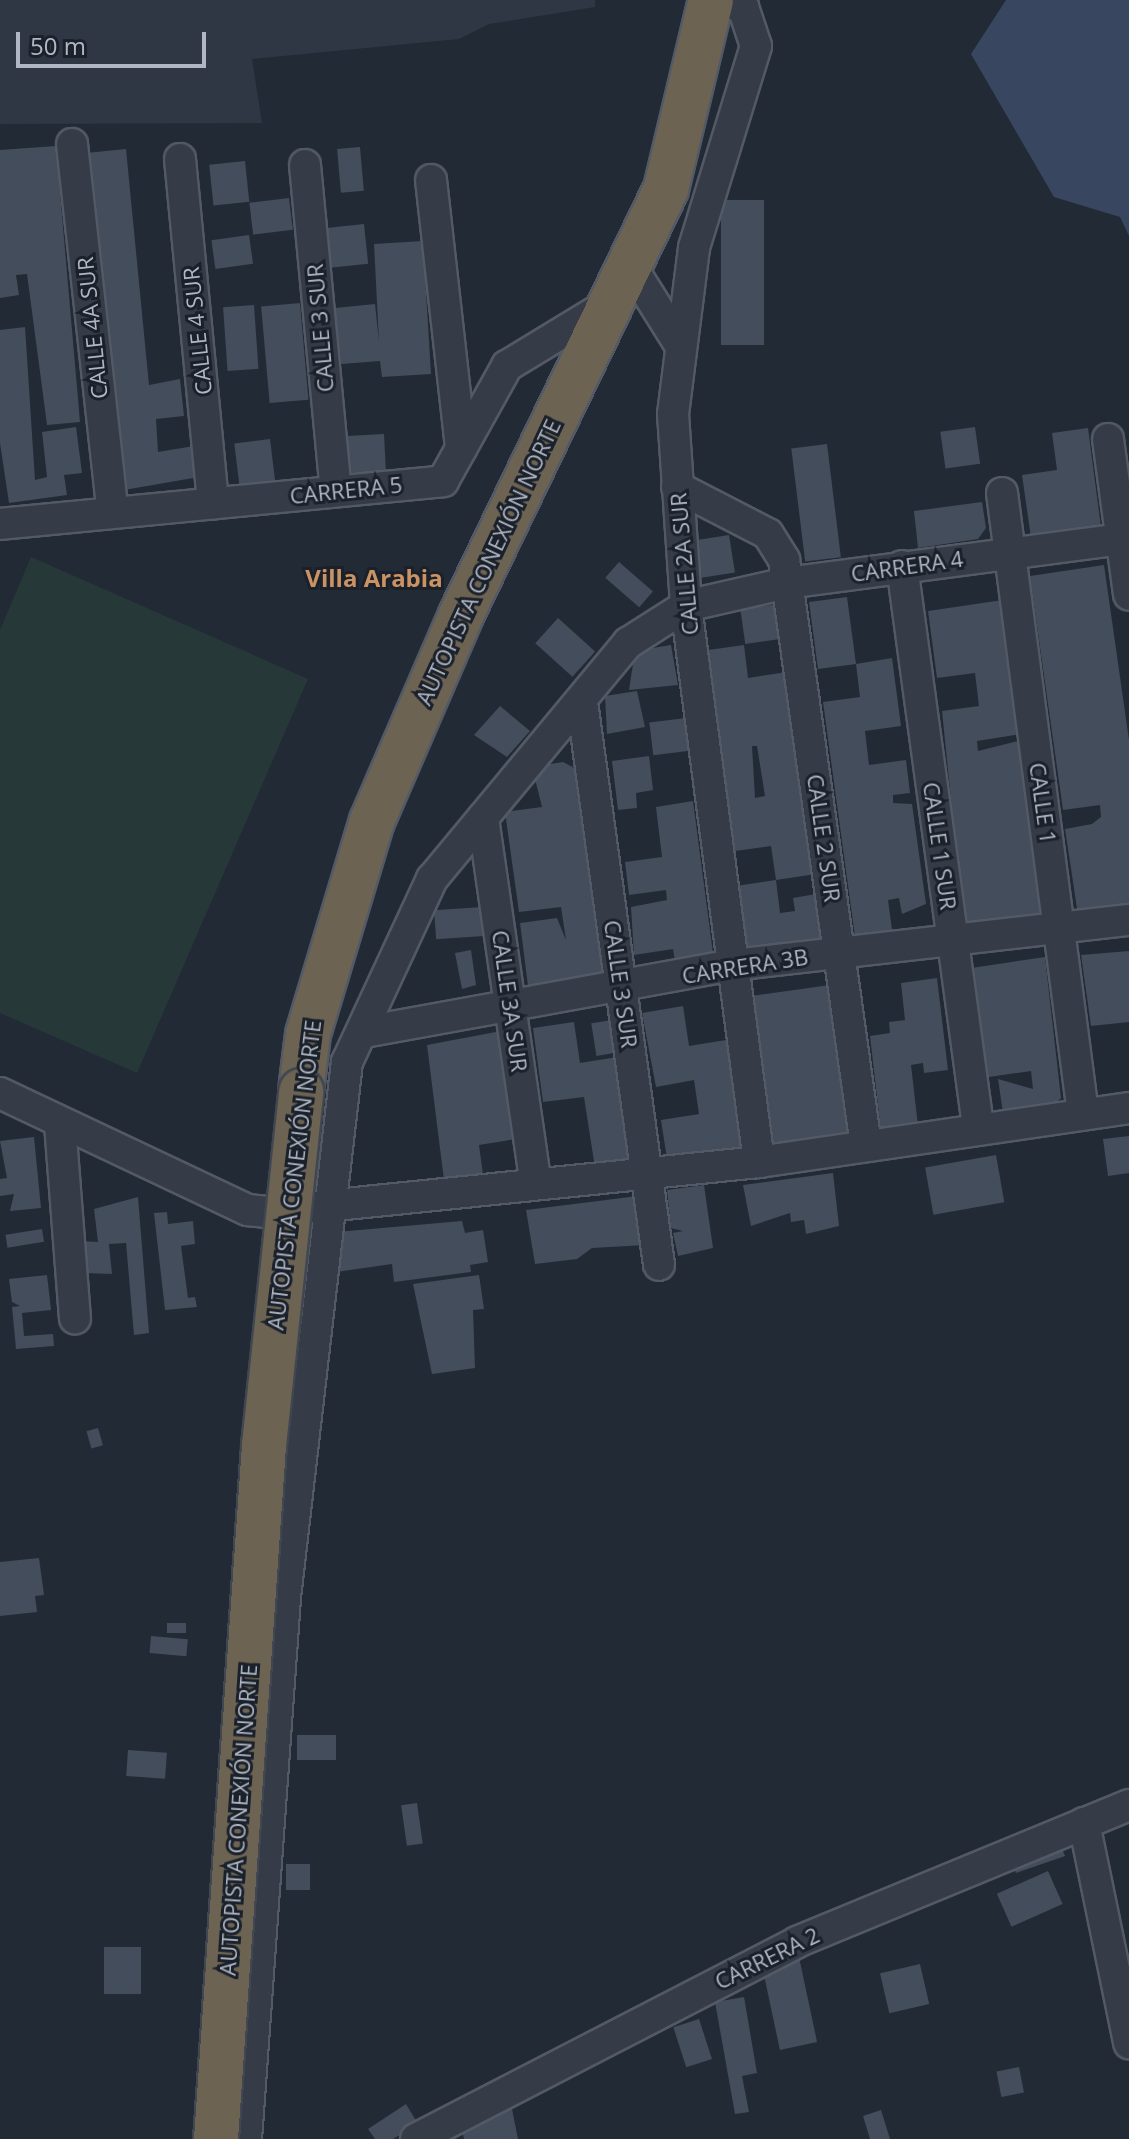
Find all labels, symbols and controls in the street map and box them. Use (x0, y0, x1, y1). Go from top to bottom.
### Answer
scale bar (20, 16, 210, 66)
text: 50 m (30, 29, 86, 62)
street label: CALLE 4A SUR (71, 256, 113, 400)
street label: CALLE 3 SUR (301, 263, 339, 393)
street label: CALLE 4 SUR (177, 266, 217, 396)
street label: AUTOPISTA CONEXIÓN NORTE (410, 415, 566, 709)
street label: CARRERA 5 (288, 471, 404, 509)
street label: CALLE 2A SUR (665, 492, 703, 636)
street label: CARRERA 4 (849, 545, 965, 587)
district label: Villa Arabia (305, 564, 443, 592)
street label: CALLE 1 (1024, 761, 1062, 845)
street label: CALLE 2 SUR (802, 772, 846, 904)
street label: CALLE 1 SUR (918, 780, 962, 912)
street label: CALLE 3 SUR (599, 918, 643, 1050)
street label: CALLE 3A SUR (487, 929, 533, 1073)
street label: CARRERA 3B (680, 943, 810, 989)
street label: AUTOPISTA CONEXIÓN NORTE (262, 1019, 326, 1331)
street label: AUTOPISTA CONEXIÓN NORTE (214, 1663, 262, 1977)
street label: CARRERA 2 (710, 1921, 824, 1995)

